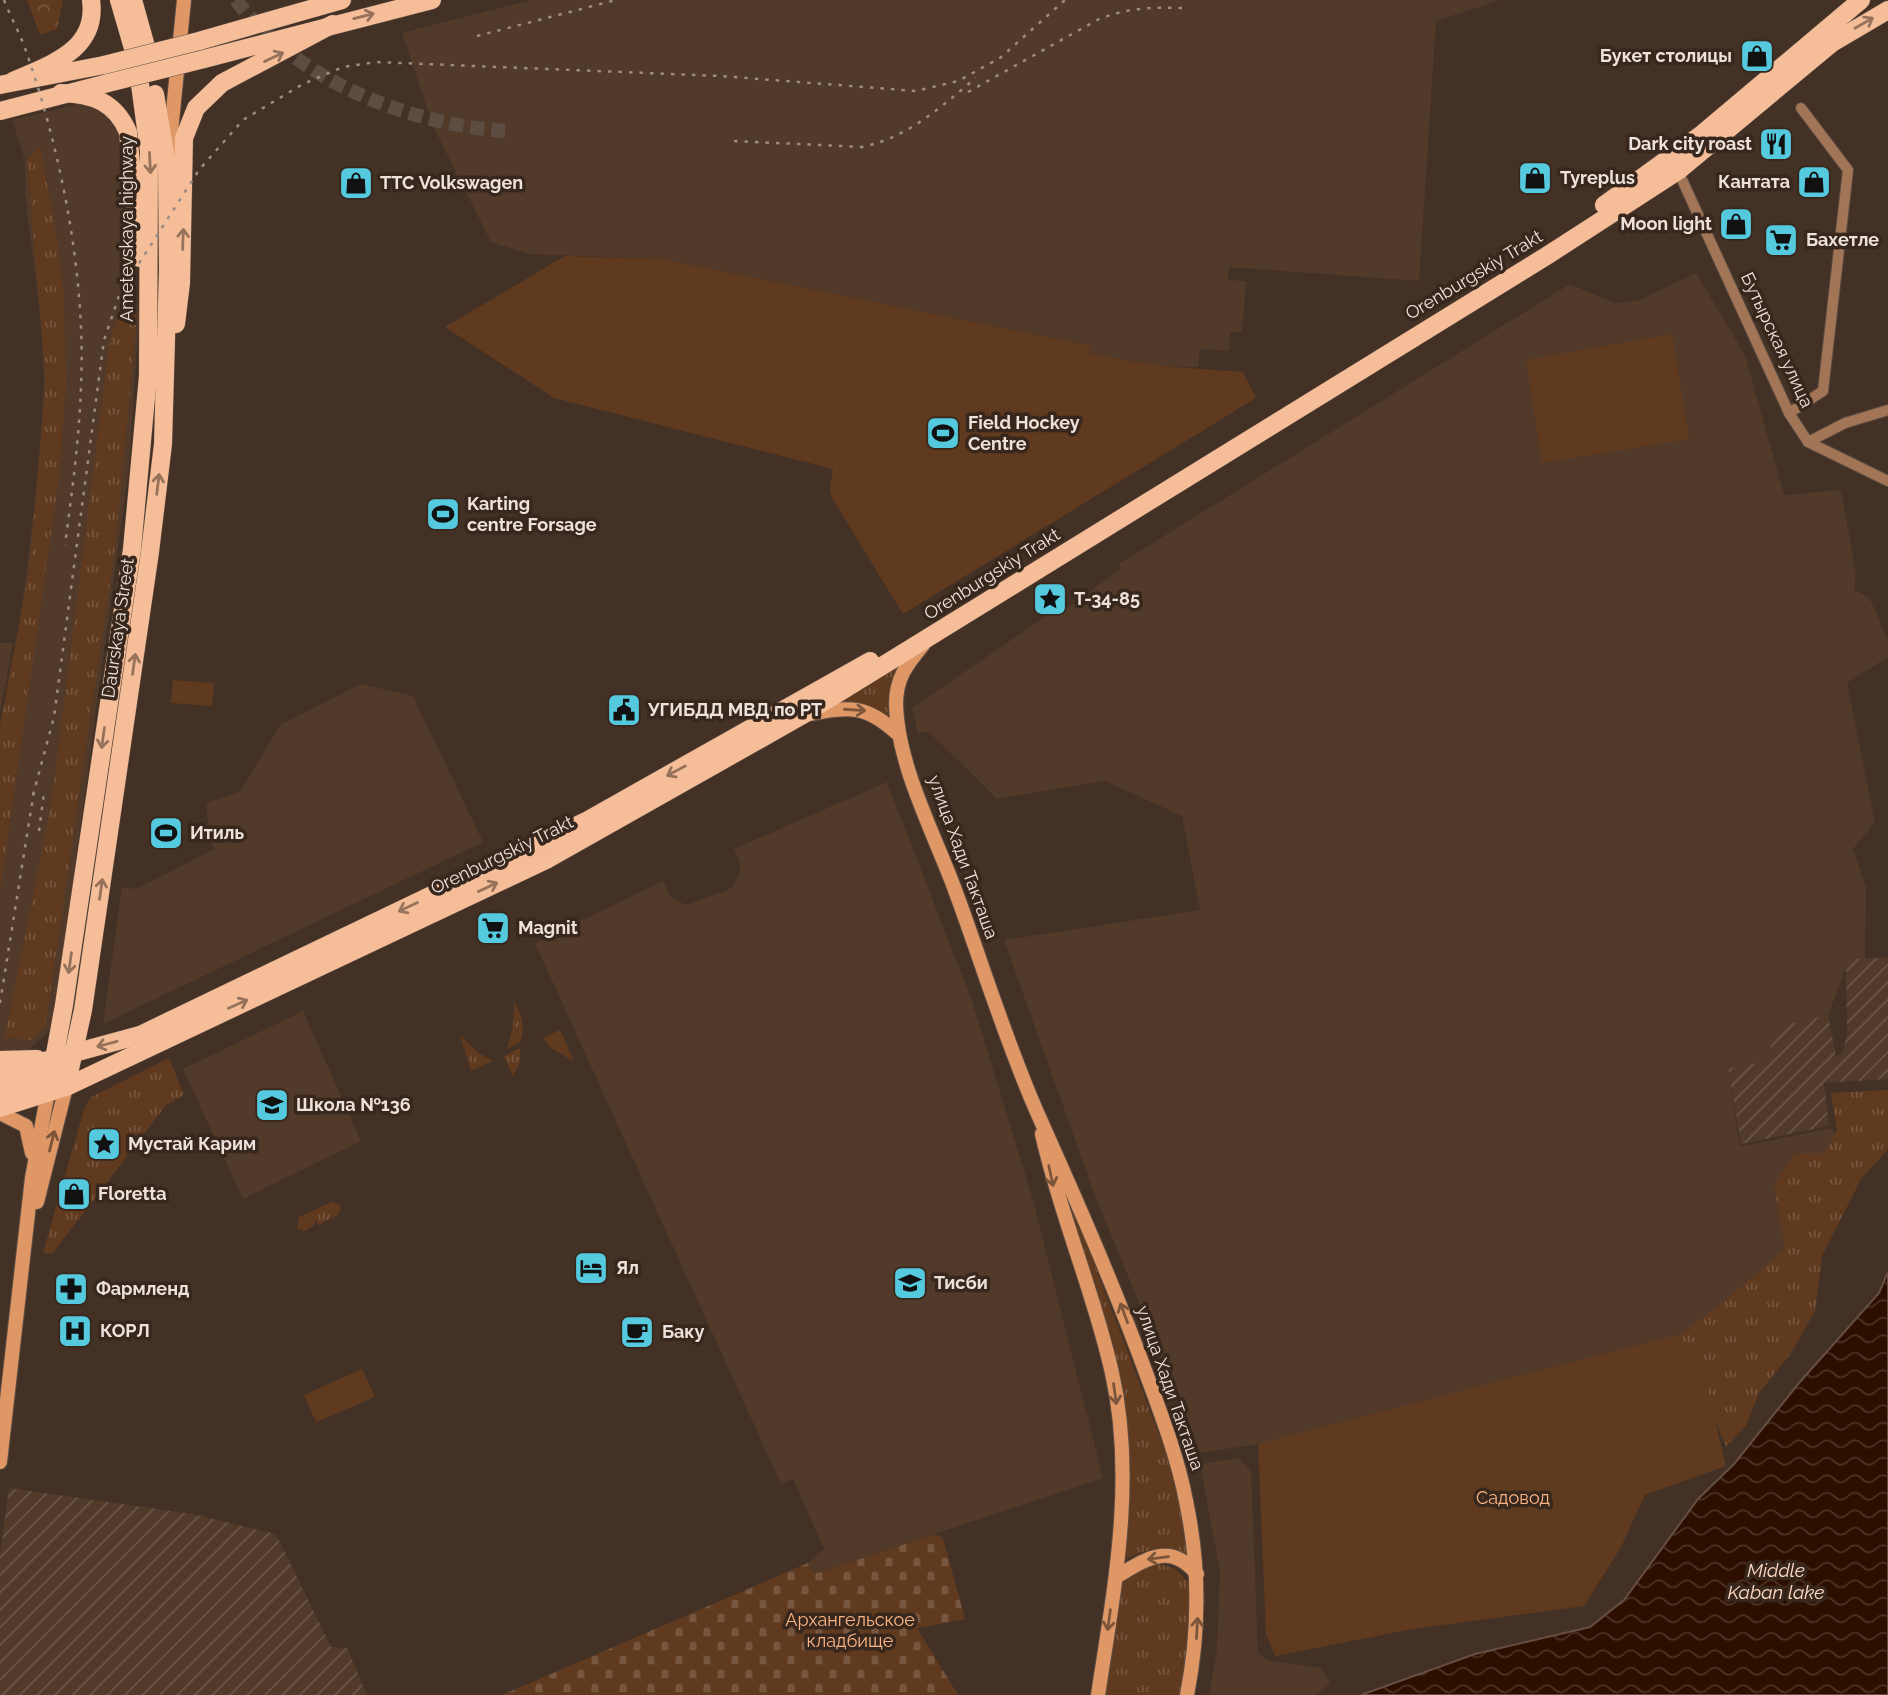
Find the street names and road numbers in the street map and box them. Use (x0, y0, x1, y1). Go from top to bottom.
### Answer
street label: Ametevskaya highway (116, 136, 137, 322)
street label: Orenburgskiy Trakt (1401, 225, 1546, 324)
street label: Бутырская улица (1737, 269, 1818, 411)
street label: Orenburgskiy Trakt (920, 523, 1063, 624)
street label: Daurskaya Street (97, 557, 138, 699)
street label: улица Хади Такташа (924, 772, 1003, 942)
street label: Orenburgskiy Trakt (427, 811, 577, 898)
street label: улица Хади Такташа (1132, 1303, 1208, 1473)

